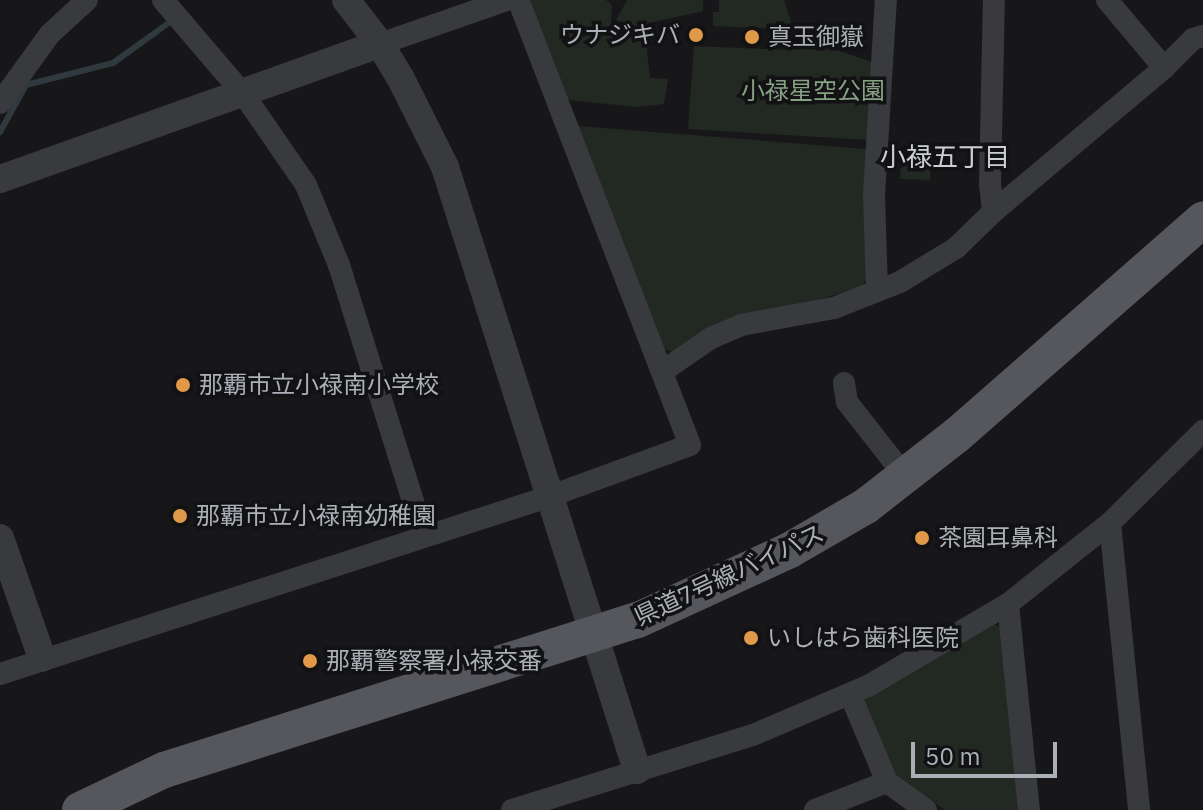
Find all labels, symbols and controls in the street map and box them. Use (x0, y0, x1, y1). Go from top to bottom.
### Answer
place label: ウナジキバ (560, 21, 680, 49)
place label: 真玉御嶽 (768, 23, 864, 51)
marker: ウナジキバ (687, 26, 705, 44)
marker: 真玉御嶽 (743, 28, 761, 46)
park label: 小禄星空公園 (741, 77, 885, 105)
district label: 小禄五丁目 (880, 141, 1010, 173)
place label: 那覇市立小禄南小学校 (199, 371, 439, 399)
marker: 那覇市立小禄南小学校 (174, 376, 192, 394)
place label: 那覇市立小禄南幼稚園 (196, 502, 436, 530)
marker: 那覇市立小禄南幼稚園 (171, 507, 189, 525)
street label: 県道7号線バイパス (629, 518, 829, 632)
place label: 茶園耳鼻科 (938, 524, 1058, 552)
marker: 茶園耳鼻科 (913, 529, 931, 547)
place label: いしはら歯科医院 (767, 624, 959, 652)
marker: いしはら歯科医院 (742, 629, 760, 647)
place label: 那覇警察署小禄交番 (326, 647, 542, 675)
marker: 那覇警察署小禄交番 (301, 652, 319, 670)
scale bar (915, 726, 1061, 776)
text: 50 m (925, 740, 980, 772)

